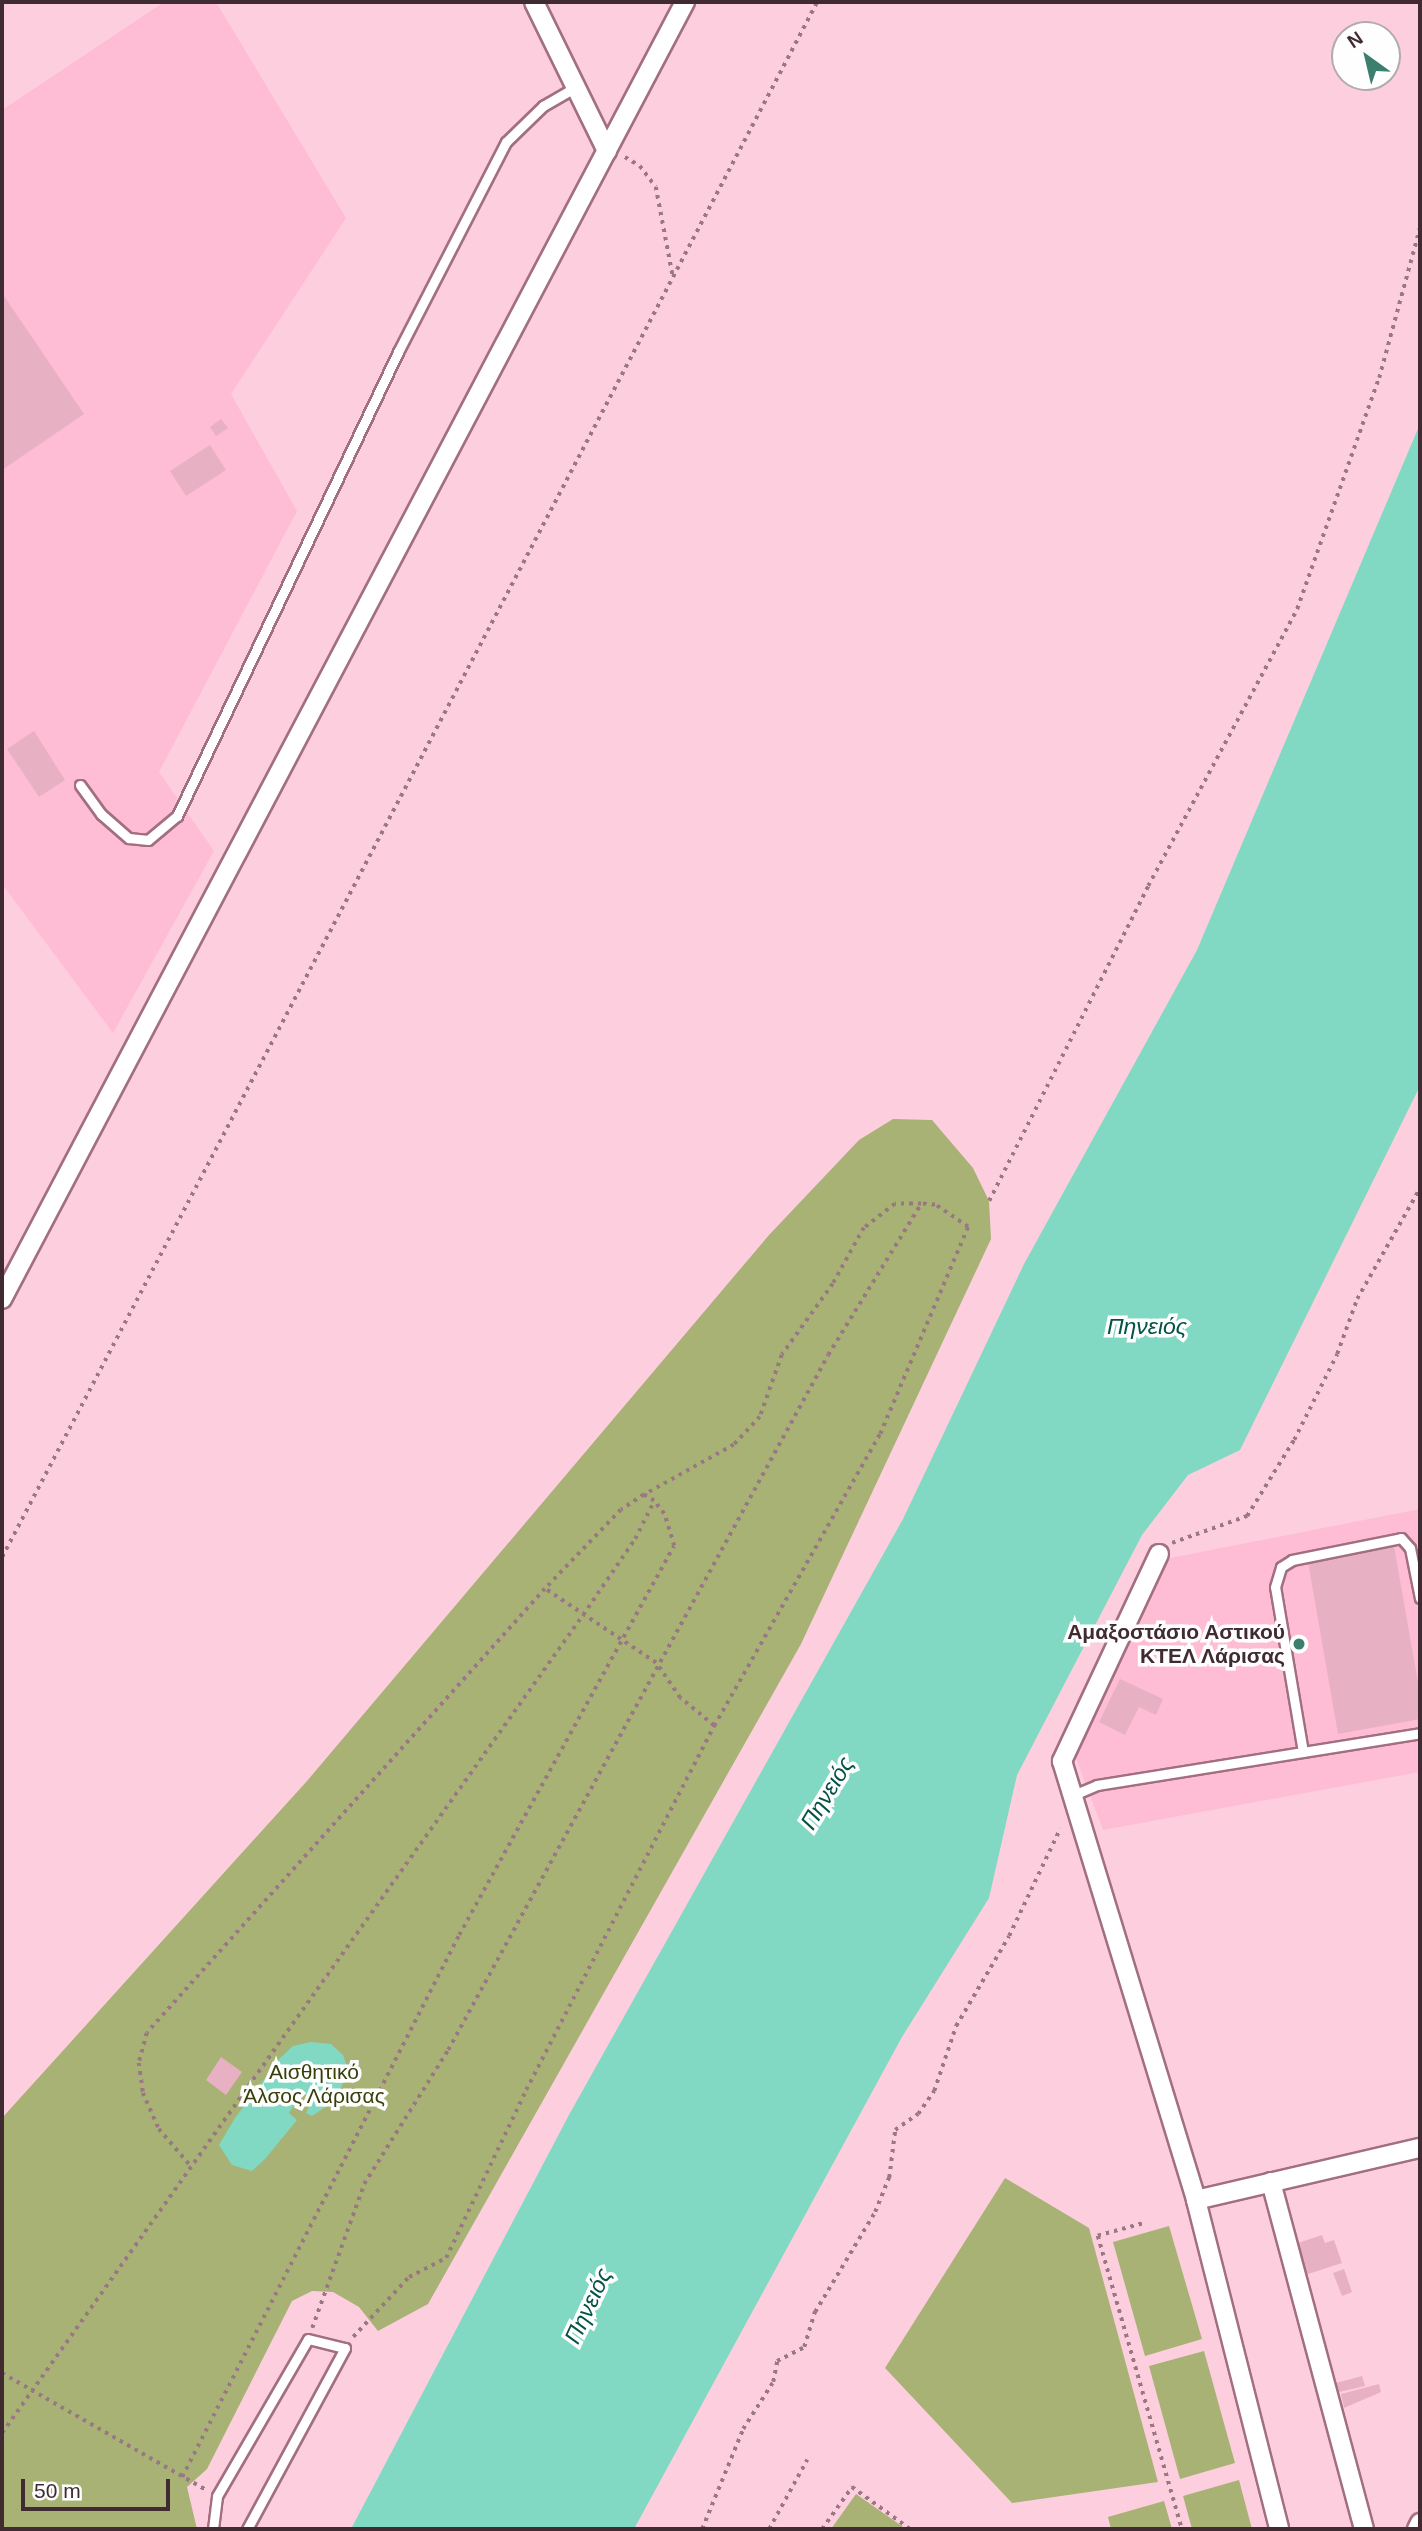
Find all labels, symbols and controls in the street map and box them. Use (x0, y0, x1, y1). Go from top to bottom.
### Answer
north arrow (1331, 21, 1401, 91)
text: N (1344, 27, 1367, 52)
water label: Πηνειός (1107, 1312, 1187, 1340)
place label: Αμαξοστάσιο Αστικού ΚΤΕΛ Λάρισας (1066, 1619, 1285, 1669)
marker: Αμαξοστάσιο Αστικού ΚΤΕΛ Λάρισας (1291, 1636, 1307, 1652)
water label: Πηνειός (795, 1752, 859, 1834)
park label: Αισθητικό Άλσος Λάρισας (243, 2059, 385, 2109)
water label: Πηνειός (559, 2264, 617, 2348)
scale bar (24, 2464, 173, 2508)
text: 50 m (34, 2479, 81, 2502)

